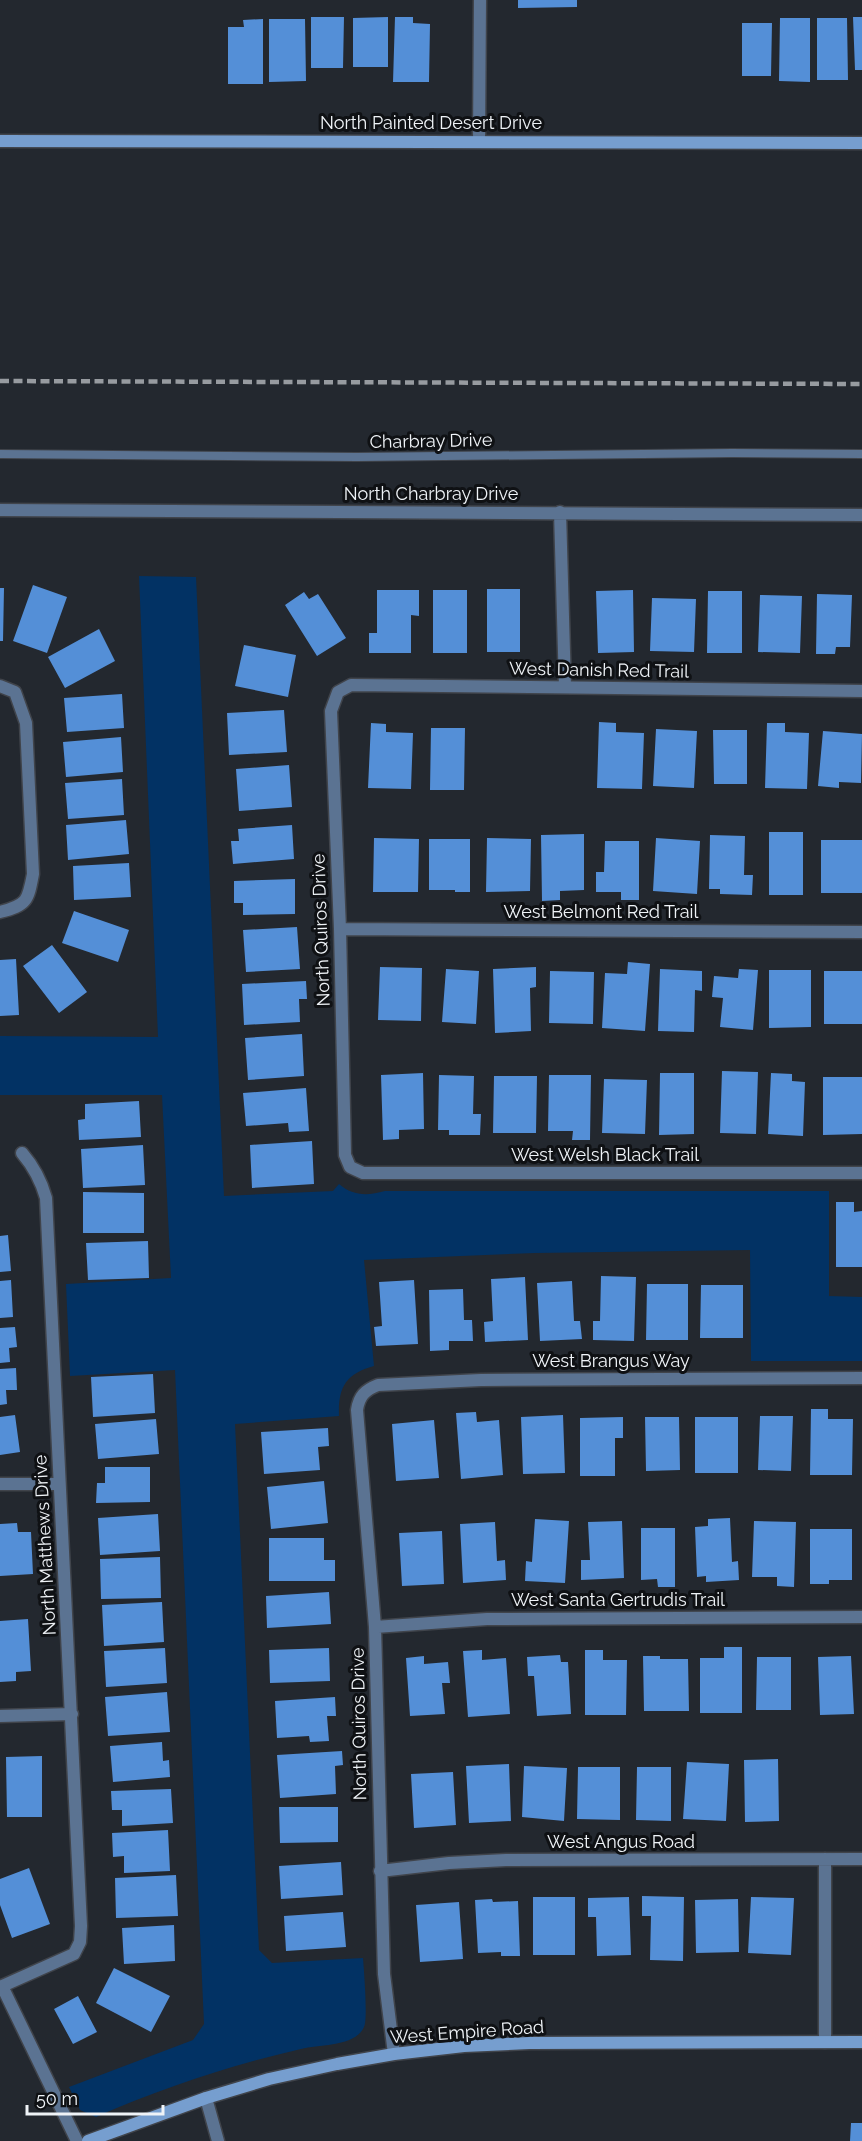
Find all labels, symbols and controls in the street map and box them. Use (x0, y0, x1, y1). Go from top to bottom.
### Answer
street label: North Painted Desert Drive (320, 112, 542, 133)
street label: Charbray Drive (369, 429, 493, 452)
street label: North Charbray Drive (344, 483, 519, 504)
street label: West Danish Red Trail (509, 657, 689, 682)
street label: North Quiros Drive (307, 853, 334, 1007)
street label: West Belmont Red Trail (504, 901, 698, 922)
street label: West Welsh Black Trail (511, 1144, 699, 1165)
street label: West Brangus Way (532, 1350, 690, 1371)
street label: North Matthews Drive (29, 1454, 60, 1636)
street label: West Santa Gertrudis Trail (511, 1589, 725, 1610)
street label: North Quiros Drive (347, 1647, 370, 1801)
street label: West Angus Road (547, 1831, 695, 1852)
street label: West Empire Road (389, 2016, 545, 2047)
scale bar (27, 2078, 164, 2116)
text: 50 m (36, 2088, 78, 2109)

